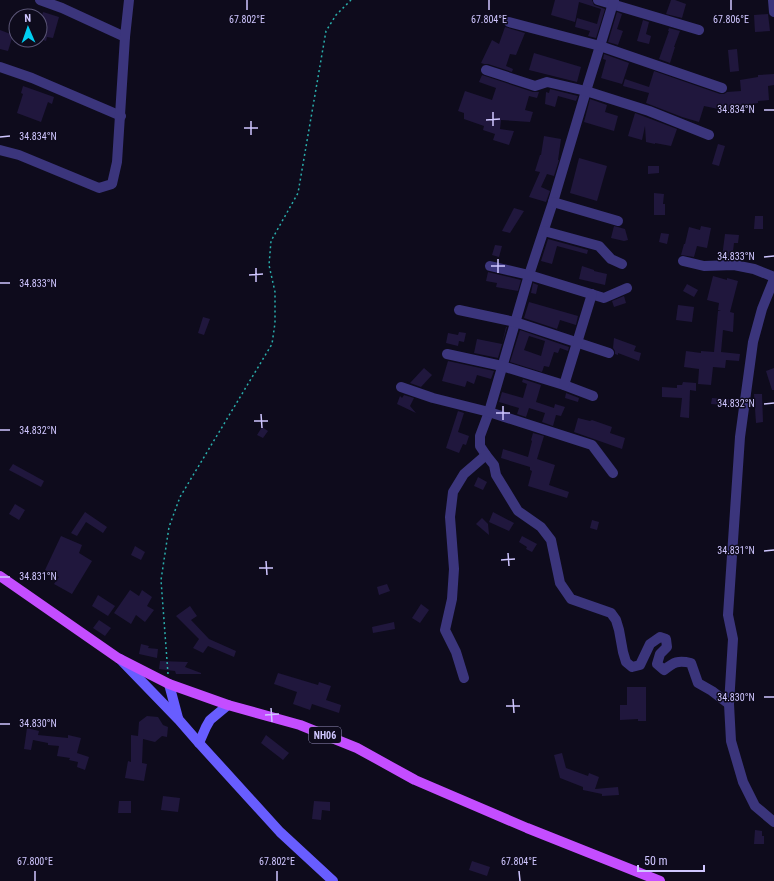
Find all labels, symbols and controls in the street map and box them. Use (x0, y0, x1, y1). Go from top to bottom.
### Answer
north arrow (8, 8, 48, 48)
text: N (24, 12, 32, 25)
text: 67.802°E (229, 14, 265, 25)
text: 67.804°E (471, 14, 507, 25)
text: 67.806°E (713, 14, 749, 25)
text: 34.834°N (717, 104, 755, 115)
text: 34.834°N (19, 131, 57, 142)
text: 34.833°N (717, 251, 755, 262)
text: 34.833°N (19, 278, 57, 289)
text: 34.832°N (717, 398, 755, 409)
text: 34.832°N (19, 425, 57, 436)
text: 34.831°N (717, 545, 755, 556)
text: 34.831°N (19, 571, 57, 582)
text: 34.830°N (717, 692, 755, 703)
text: 34.830°N (19, 718, 57, 729)
road number: NH06 (309, 727, 341, 743)
scale bar (638, 847, 704, 873)
text: 50 m (644, 854, 668, 868)
text: 67.800°E (17, 856, 53, 867)
text: 67.802°E (259, 856, 295, 867)
text: 67.804°E (501, 856, 537, 867)

